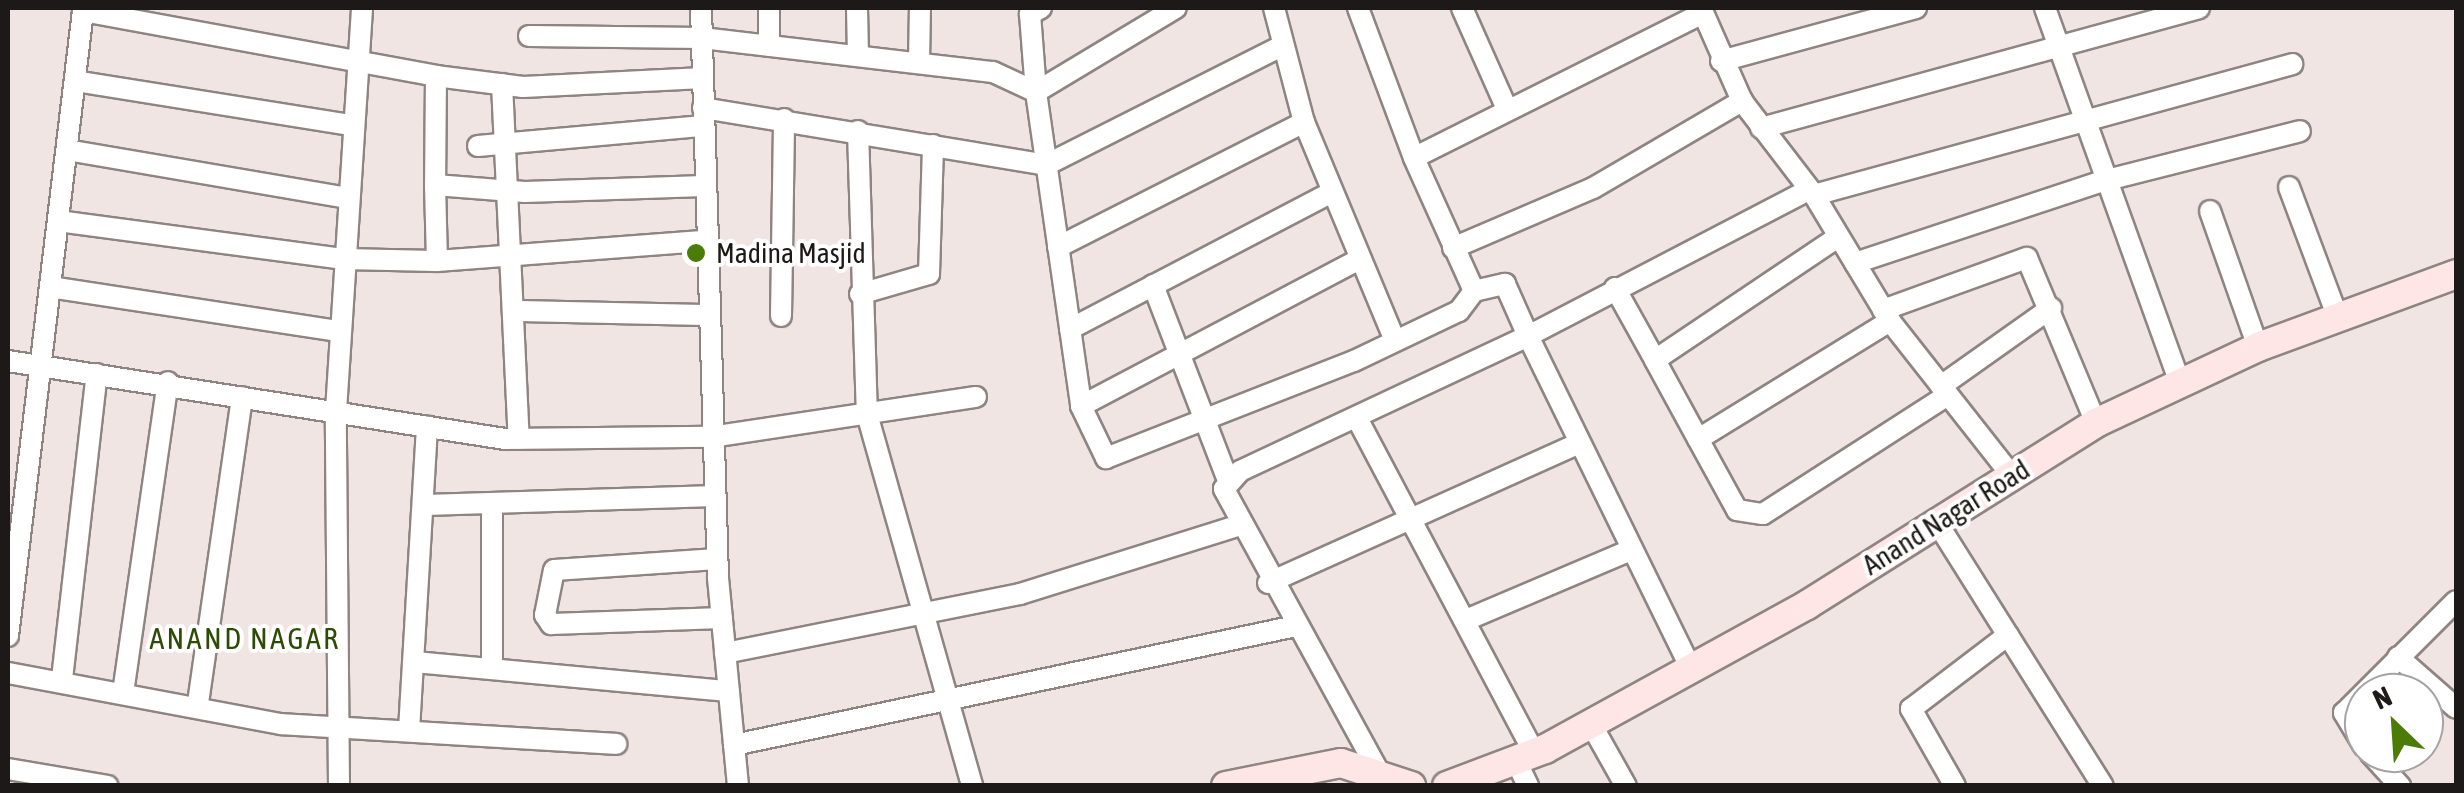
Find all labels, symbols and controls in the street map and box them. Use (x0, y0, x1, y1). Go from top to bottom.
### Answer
place label: Madina Masjid (716, 236, 866, 270)
marker: Madina Masjid (685, 242, 707, 264)
street label: Anand Nagar Road (1856, 452, 2036, 582)
district label: ANAND NAGAR (149, 620, 341, 656)
north arrow (2344, 673, 2444, 773)
text: N (2368, 680, 2396, 716)

